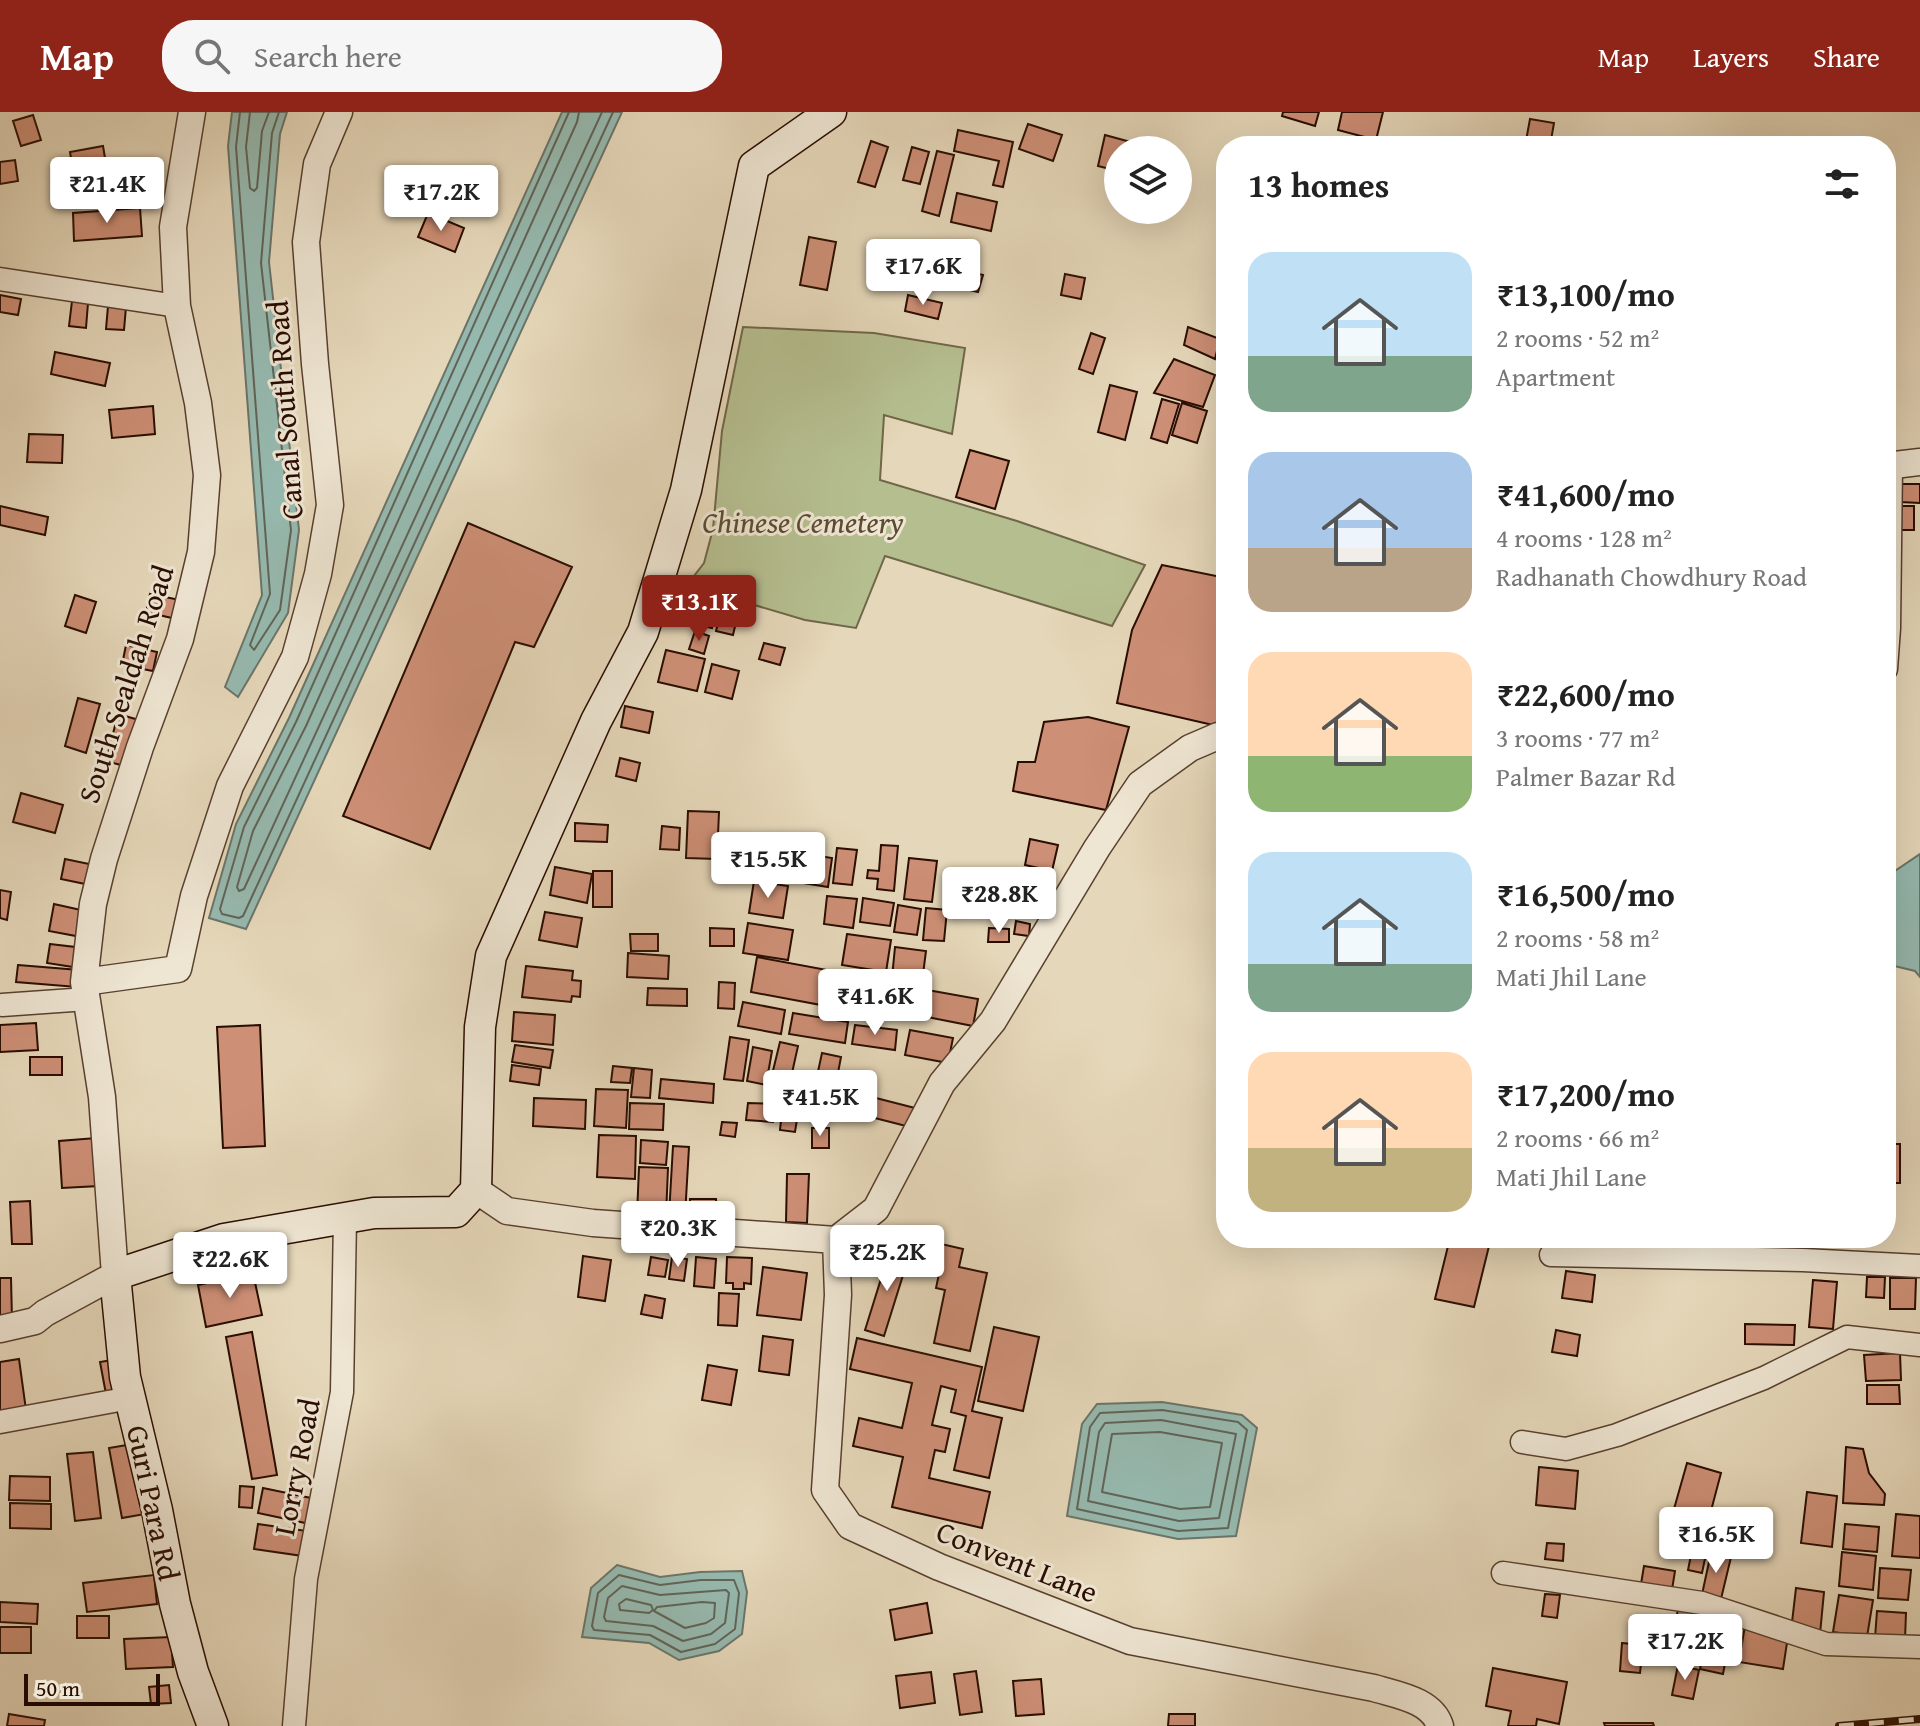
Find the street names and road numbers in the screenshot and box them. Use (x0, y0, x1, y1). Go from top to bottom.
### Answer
street label: Canal South Road (254, 299, 314, 521)
street label: South Sealdah Road (66, 559, 184, 808)
street label: Lorry Road (261, 1394, 331, 1539)
street label: Guri Para Rd (116, 1421, 192, 1585)
street label: Convent Lane (930, 1509, 1105, 1613)

